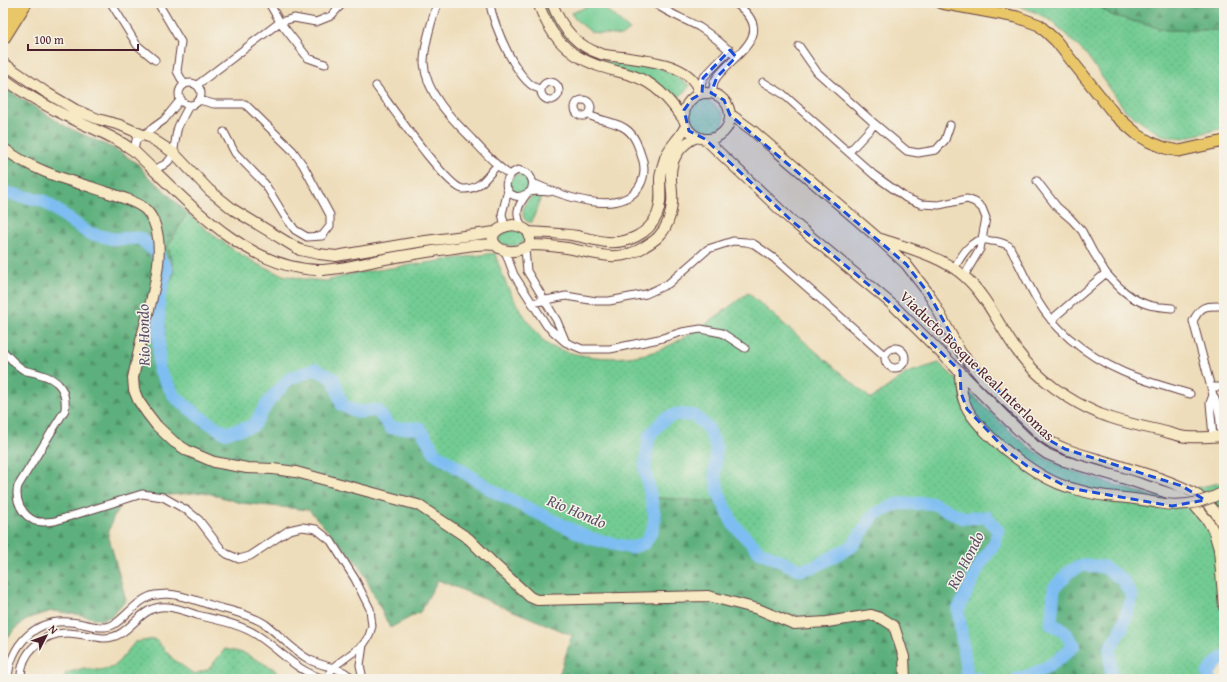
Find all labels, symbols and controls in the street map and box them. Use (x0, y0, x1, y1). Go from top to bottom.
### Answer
scale bar (28, 26, 138, 52)
text: 100 m (34, 31, 64, 48)
street label: Viaducto Bosque Real Interlomas (895, 286, 1059, 445)
water label: Rio Hondo (130, 304, 156, 367)
water label: Rio Hondo (543, 487, 610, 534)
water label: Rio Hondo (940, 527, 990, 594)
north arrow (26, 616, 66, 656)
text: N (45, 621, 62, 638)

